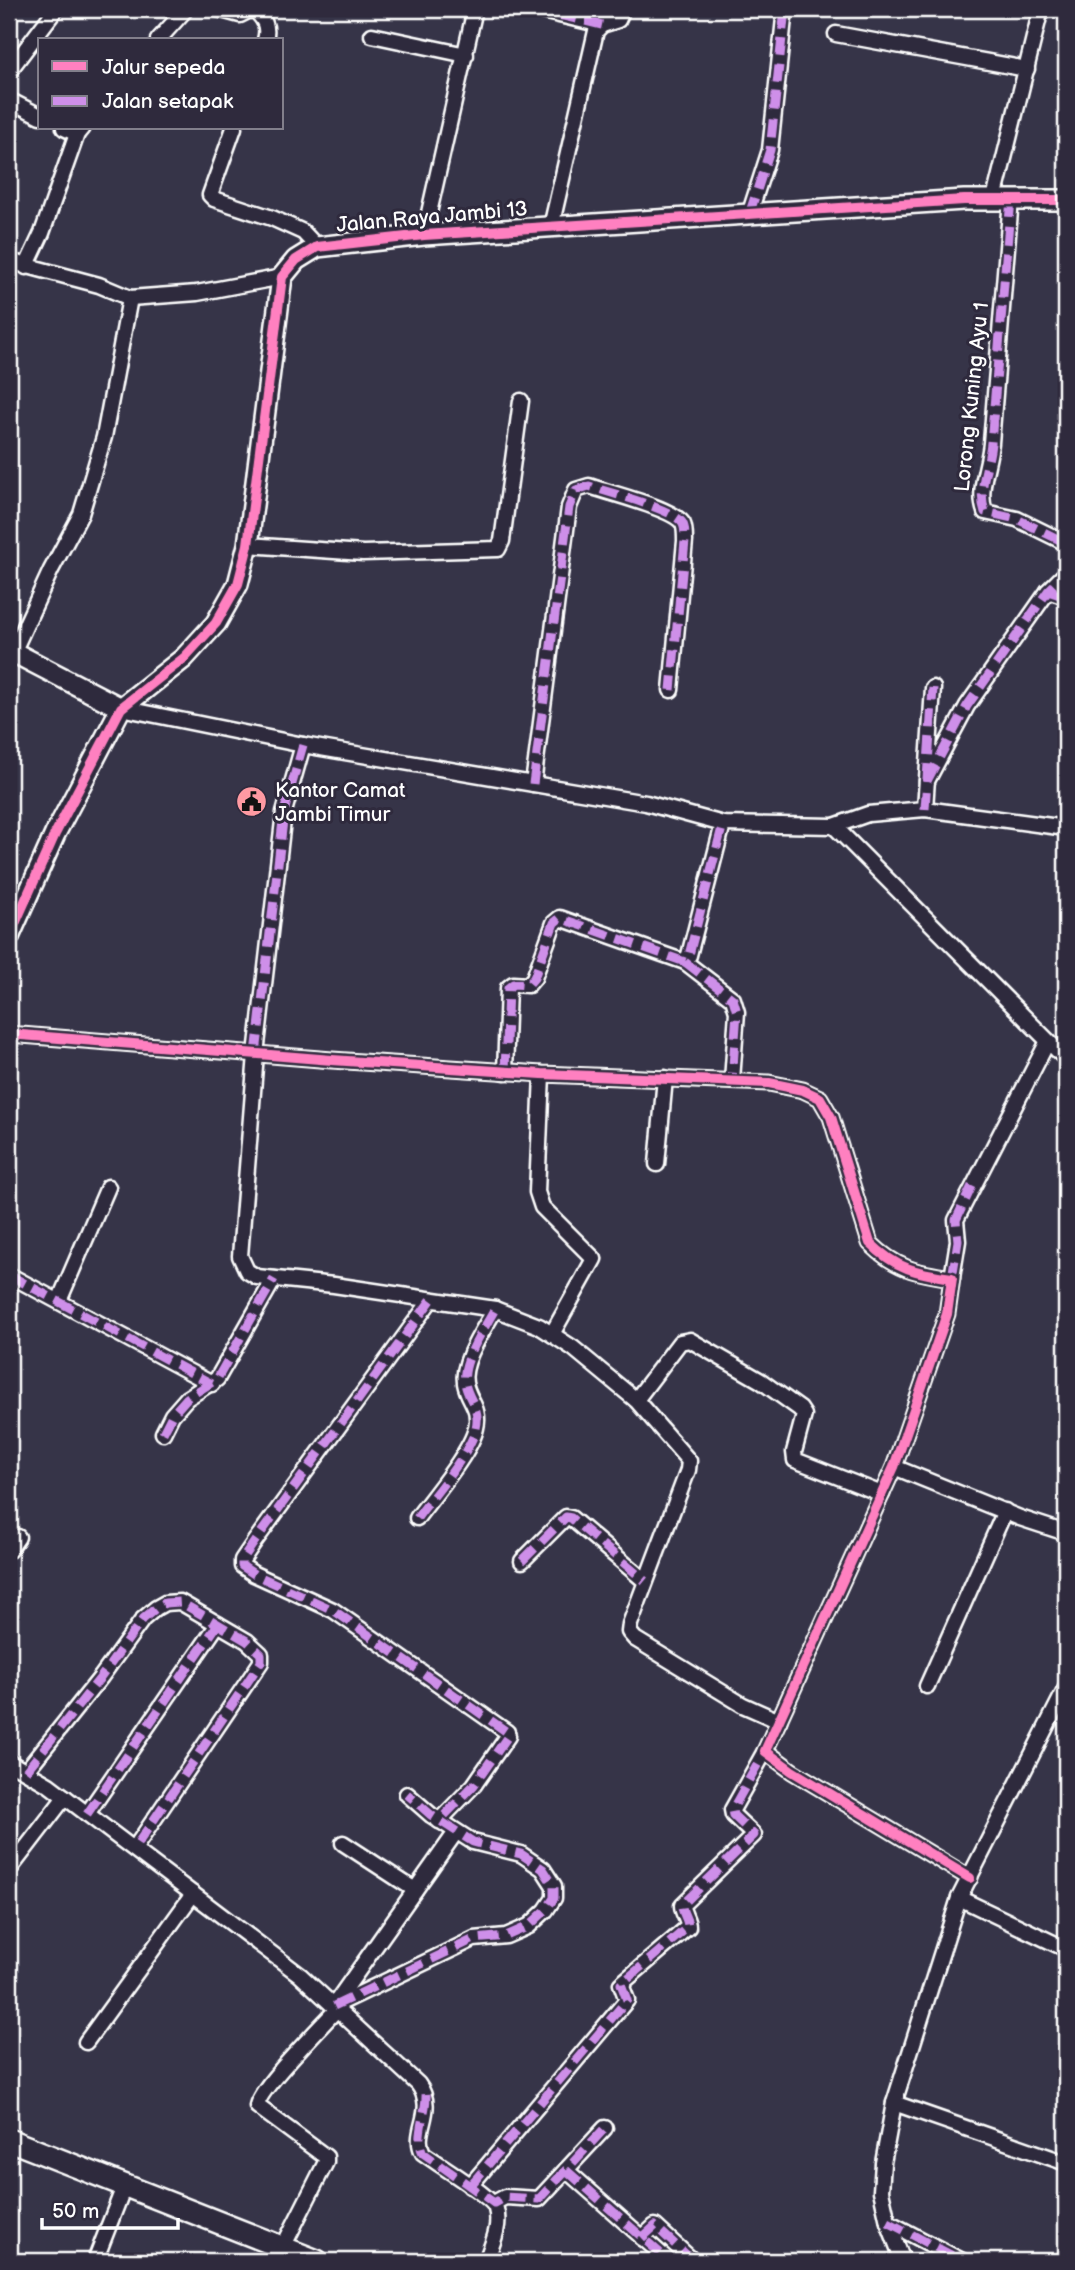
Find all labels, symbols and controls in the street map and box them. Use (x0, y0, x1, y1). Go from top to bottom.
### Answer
legend (38, 38, 284, 130)
text: Jalur sepeda (102, 55, 225, 80)
text: Jalan setapak (102, 89, 234, 114)
street label: Jalan Raya Jambi 13 (335, 196, 529, 238)
street label: Lorong Kuning Ayu 1 (950, 301, 994, 493)
place label: Kantor Camat Jambi Timur (275, 778, 406, 827)
public building icon: Kantor Camat Jambi Timur (235, 785, 269, 819)
scale bar (42, 2186, 178, 2230)
text: 50 m (52, 2199, 99, 2224)

